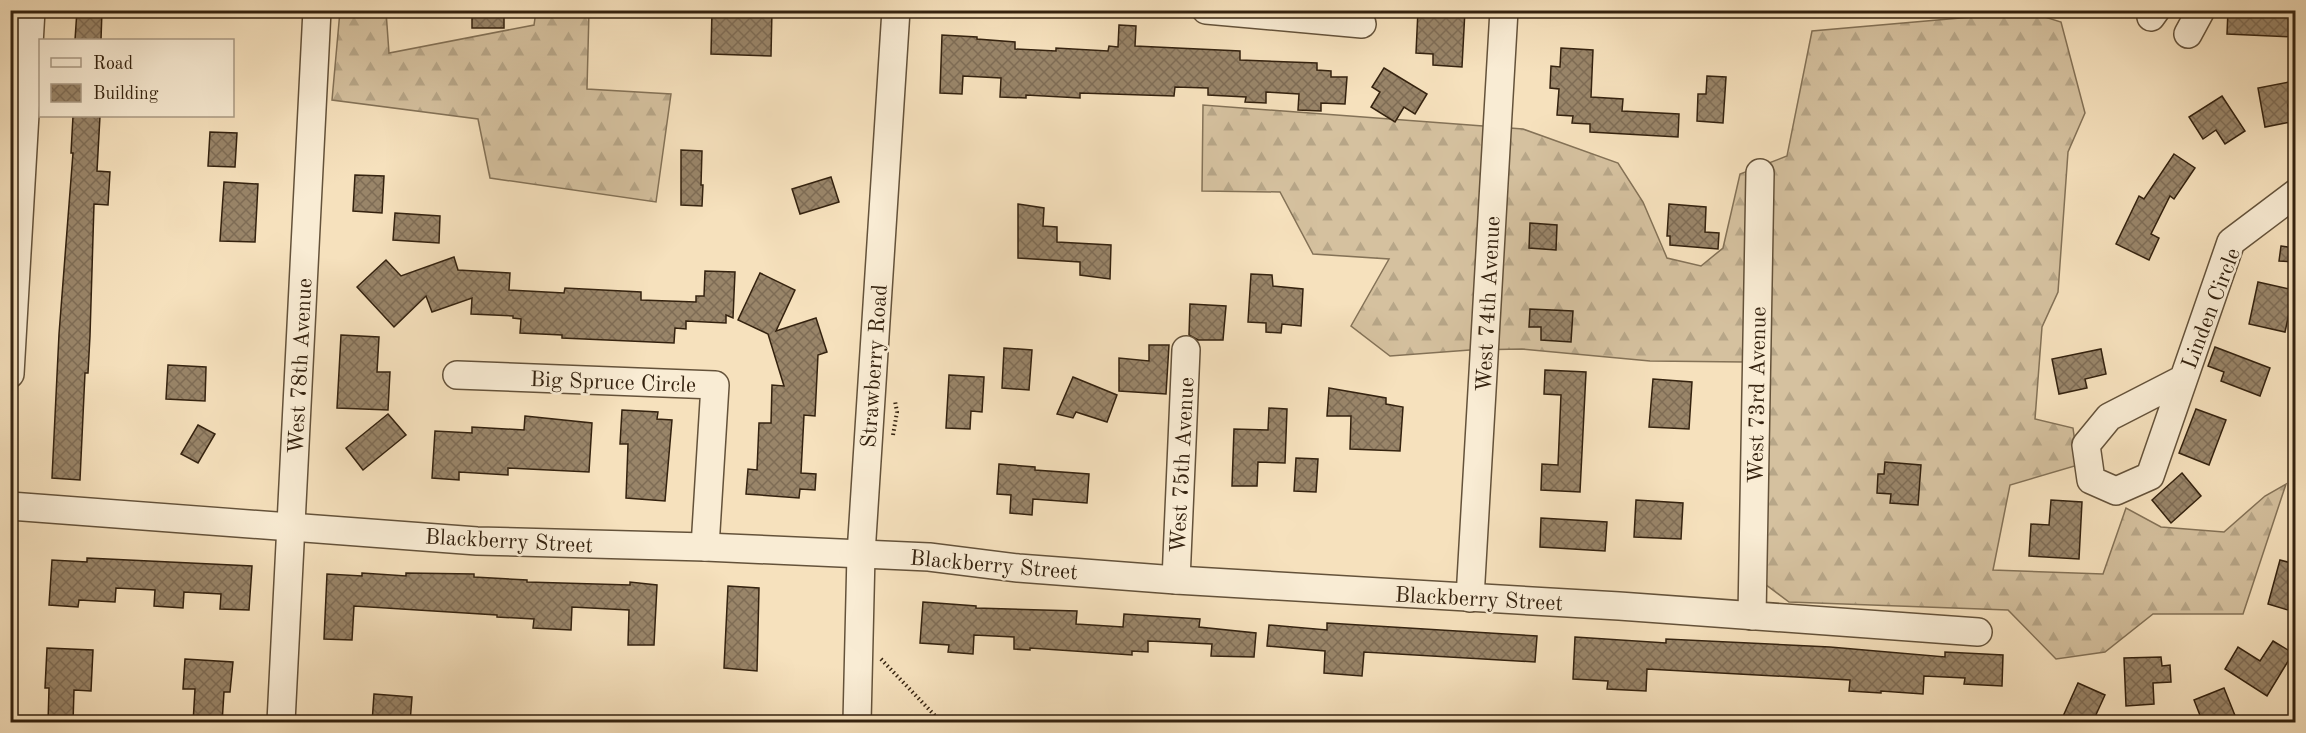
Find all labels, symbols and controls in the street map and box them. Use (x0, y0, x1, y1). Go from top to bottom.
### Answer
legend (39, 39, 234, 117)
text: Road (93, 55, 133, 73)
text: Building (93, 85, 159, 103)
street label: West 74th Avenue (1473, 216, 1505, 393)
street label: Linden Circle (2179, 245, 2245, 372)
street label: West 78th Avenue (285, 278, 317, 455)
street label: Strawberry Road (858, 284, 892, 449)
street label: West 73rd Avenue (1745, 306, 1771, 484)
street label: Big Spruce Circle (529, 369, 696, 397)
street label: West 75th Avenue (1167, 377, 1199, 554)
street label: Blackberry Street (424, 527, 594, 557)
street label: Blackberry Street (909, 548, 1079, 584)
street label: Blackberry Street (1394, 585, 1564, 615)

